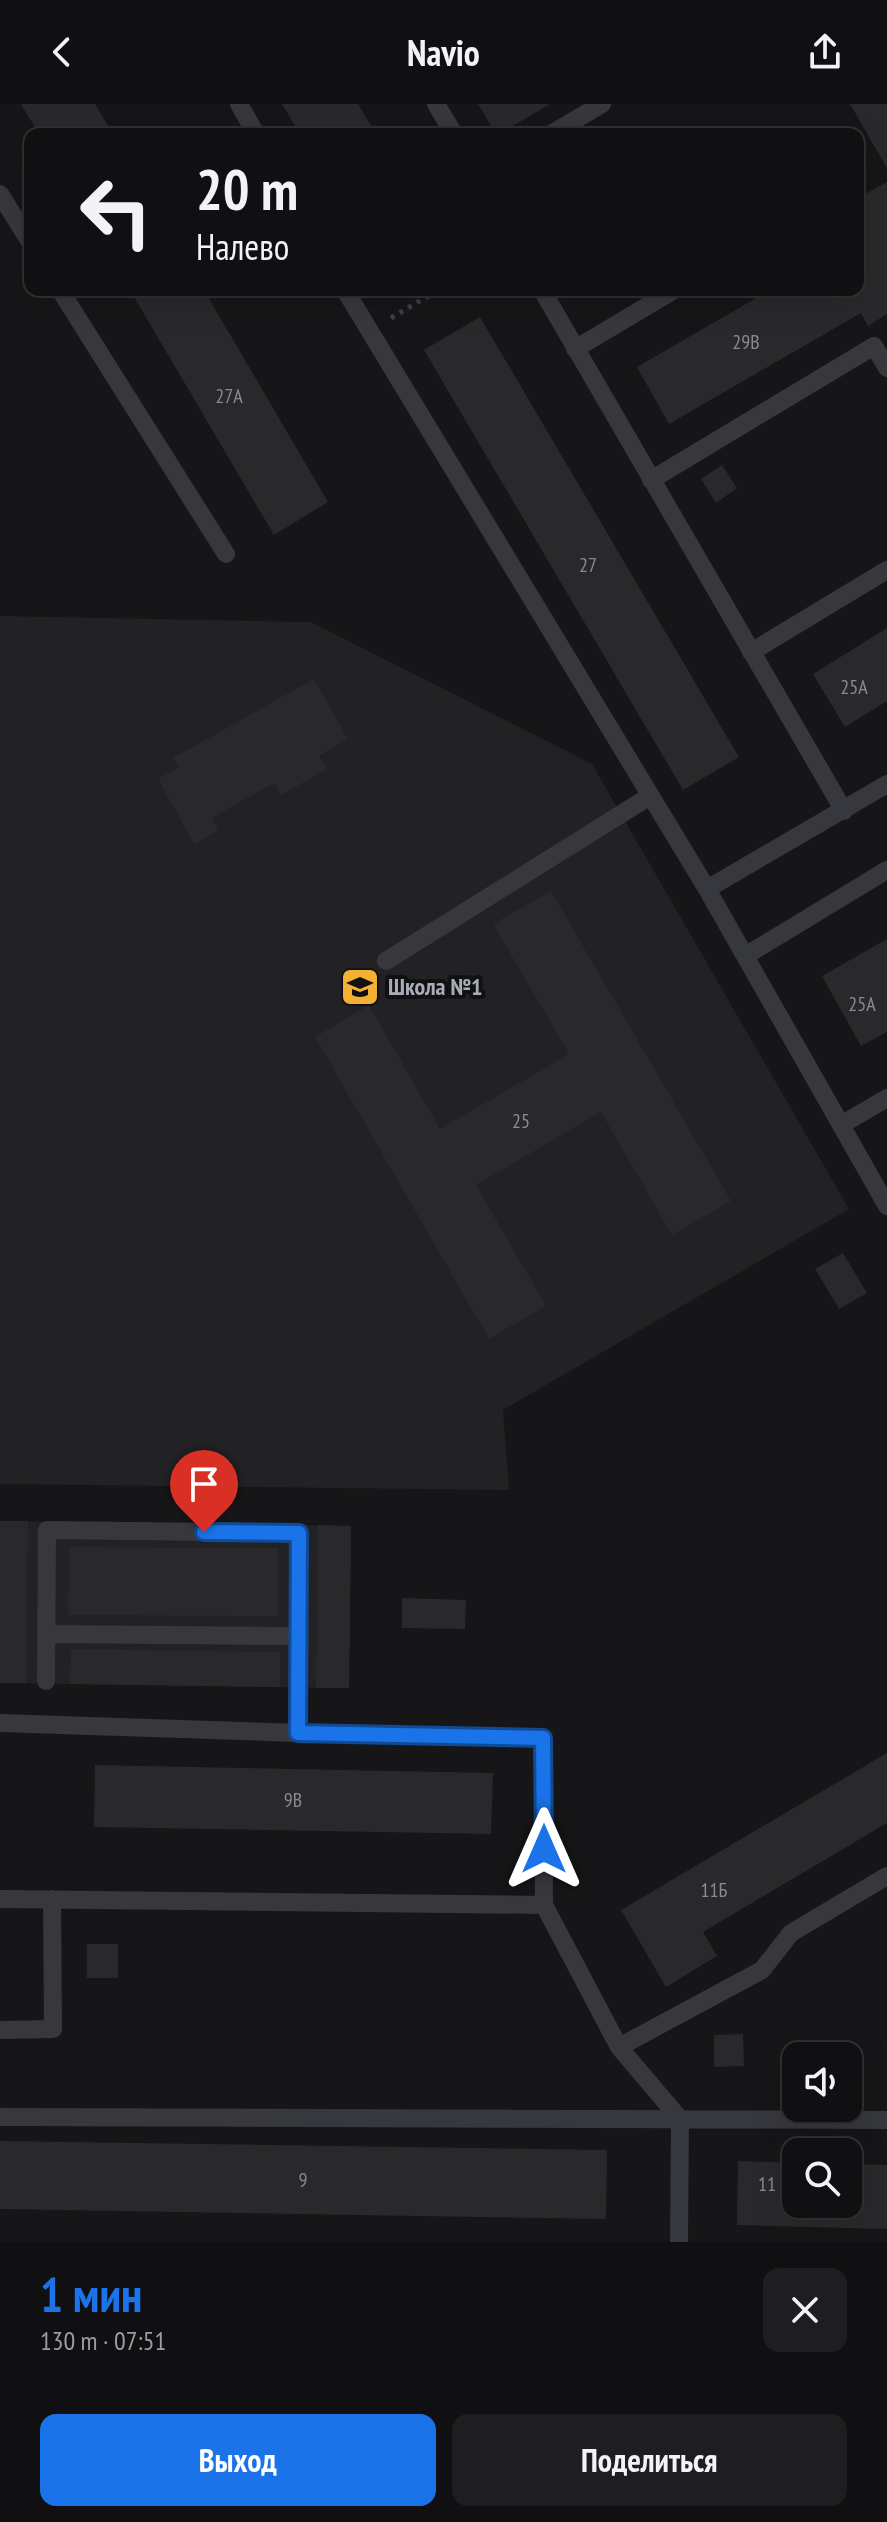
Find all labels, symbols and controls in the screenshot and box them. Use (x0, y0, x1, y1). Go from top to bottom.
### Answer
text: Navio (407, 29, 480, 76)
icon: back (40, 30, 84, 74)
icon: share (803, 30, 847, 74)
text: 20 m (196, 153, 298, 225)
icon: left (64, 160, 168, 264)
text: Налево (196, 223, 289, 270)
house number: 29В (732, 329, 760, 355)
house number: 27А (215, 383, 243, 409)
house number: 27 (579, 552, 597, 578)
house number: 25А (840, 674, 868, 700)
school or university icon: Школа №1 (339, 966, 381, 1008)
place label: Школа №1 (388, 971, 482, 1002)
house number: 25А (848, 991, 876, 1017)
house number: 25 (512, 1108, 530, 1134)
pin (170, 1450, 238, 1532)
icon: arrive (182, 1462, 226, 1506)
house number: 9В (284, 1787, 302, 1813)
position arrow (502, 1807, 586, 1891)
house number: 11Б (701, 1877, 728, 1903)
map controls (782, 2042, 862, 2218)
button: sound (782, 2042, 862, 2122)
button: search (782, 2138, 862, 2218)
house number: 9 (299, 2167, 308, 2193)
house number: 11 (758, 2171, 776, 2197)
text: 1 мин (40, 2263, 142, 2325)
button: close (763, 2268, 847, 2352)
text: 130 m · 07:51 (40, 2324, 166, 2357)
button: Выход (40, 2414, 436, 2506)
button: Поделиться (452, 2414, 847, 2506)

